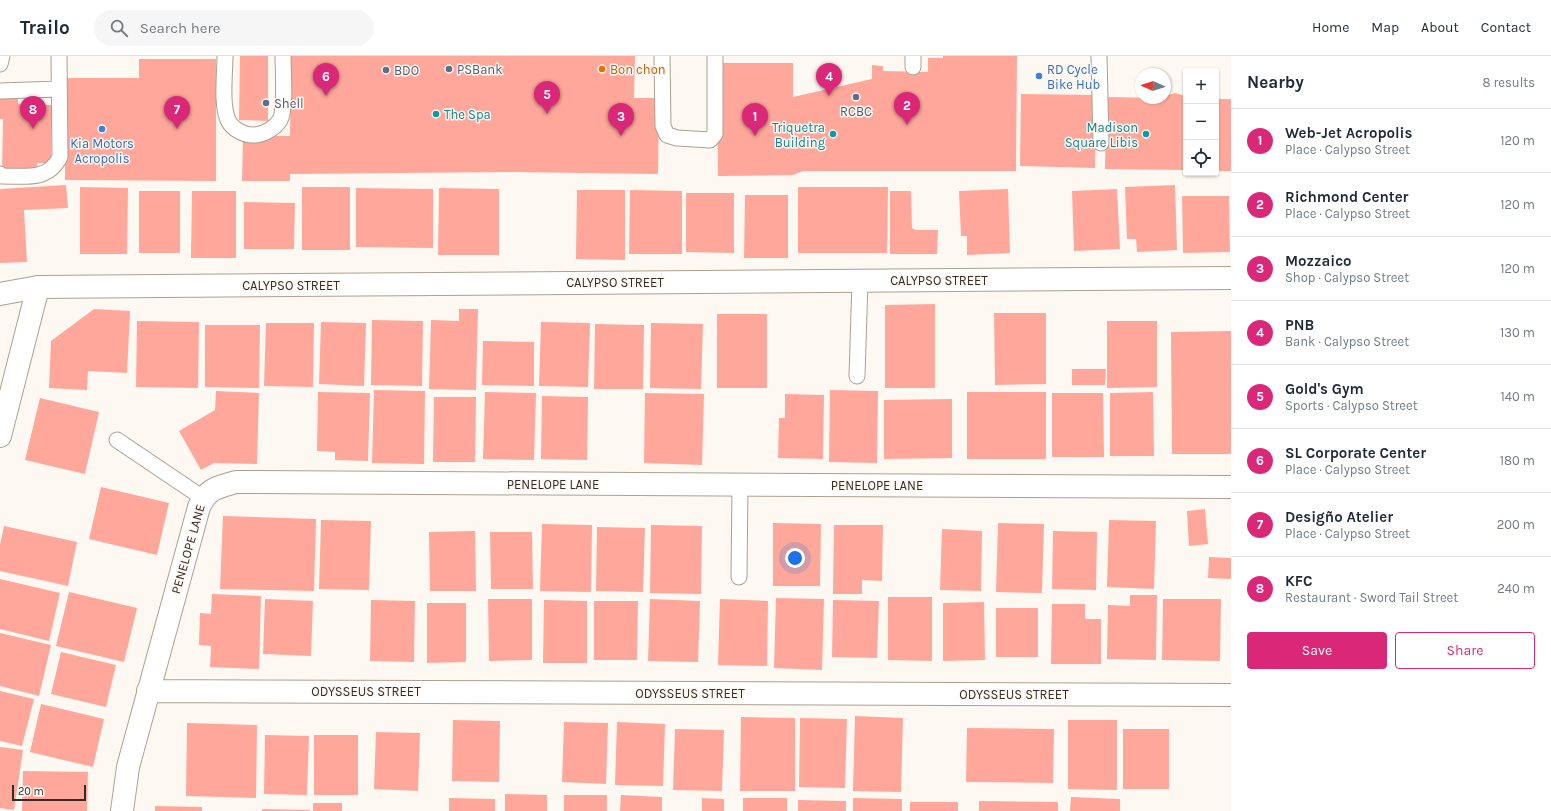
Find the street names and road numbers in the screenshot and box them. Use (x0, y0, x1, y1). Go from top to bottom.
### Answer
street label: CALYPSO STREET (890, 273, 988, 288)
street label: CALYPSO STREET (566, 275, 664, 290)
street label: CALYPSO STREET (242, 278, 340, 293)
street label: PENELOPE LANE (507, 477, 599, 492)
street label: PENELOPE LANE (831, 478, 923, 493)
street label: PENELOPE LANE (168, 502, 208, 596)
street label: ODYSSEUS STREET (311, 684, 421, 699)
street label: ODYSSEUS STREET (635, 686, 745, 701)
street label: ODYSSEUS STREET (959, 687, 1069, 702)

